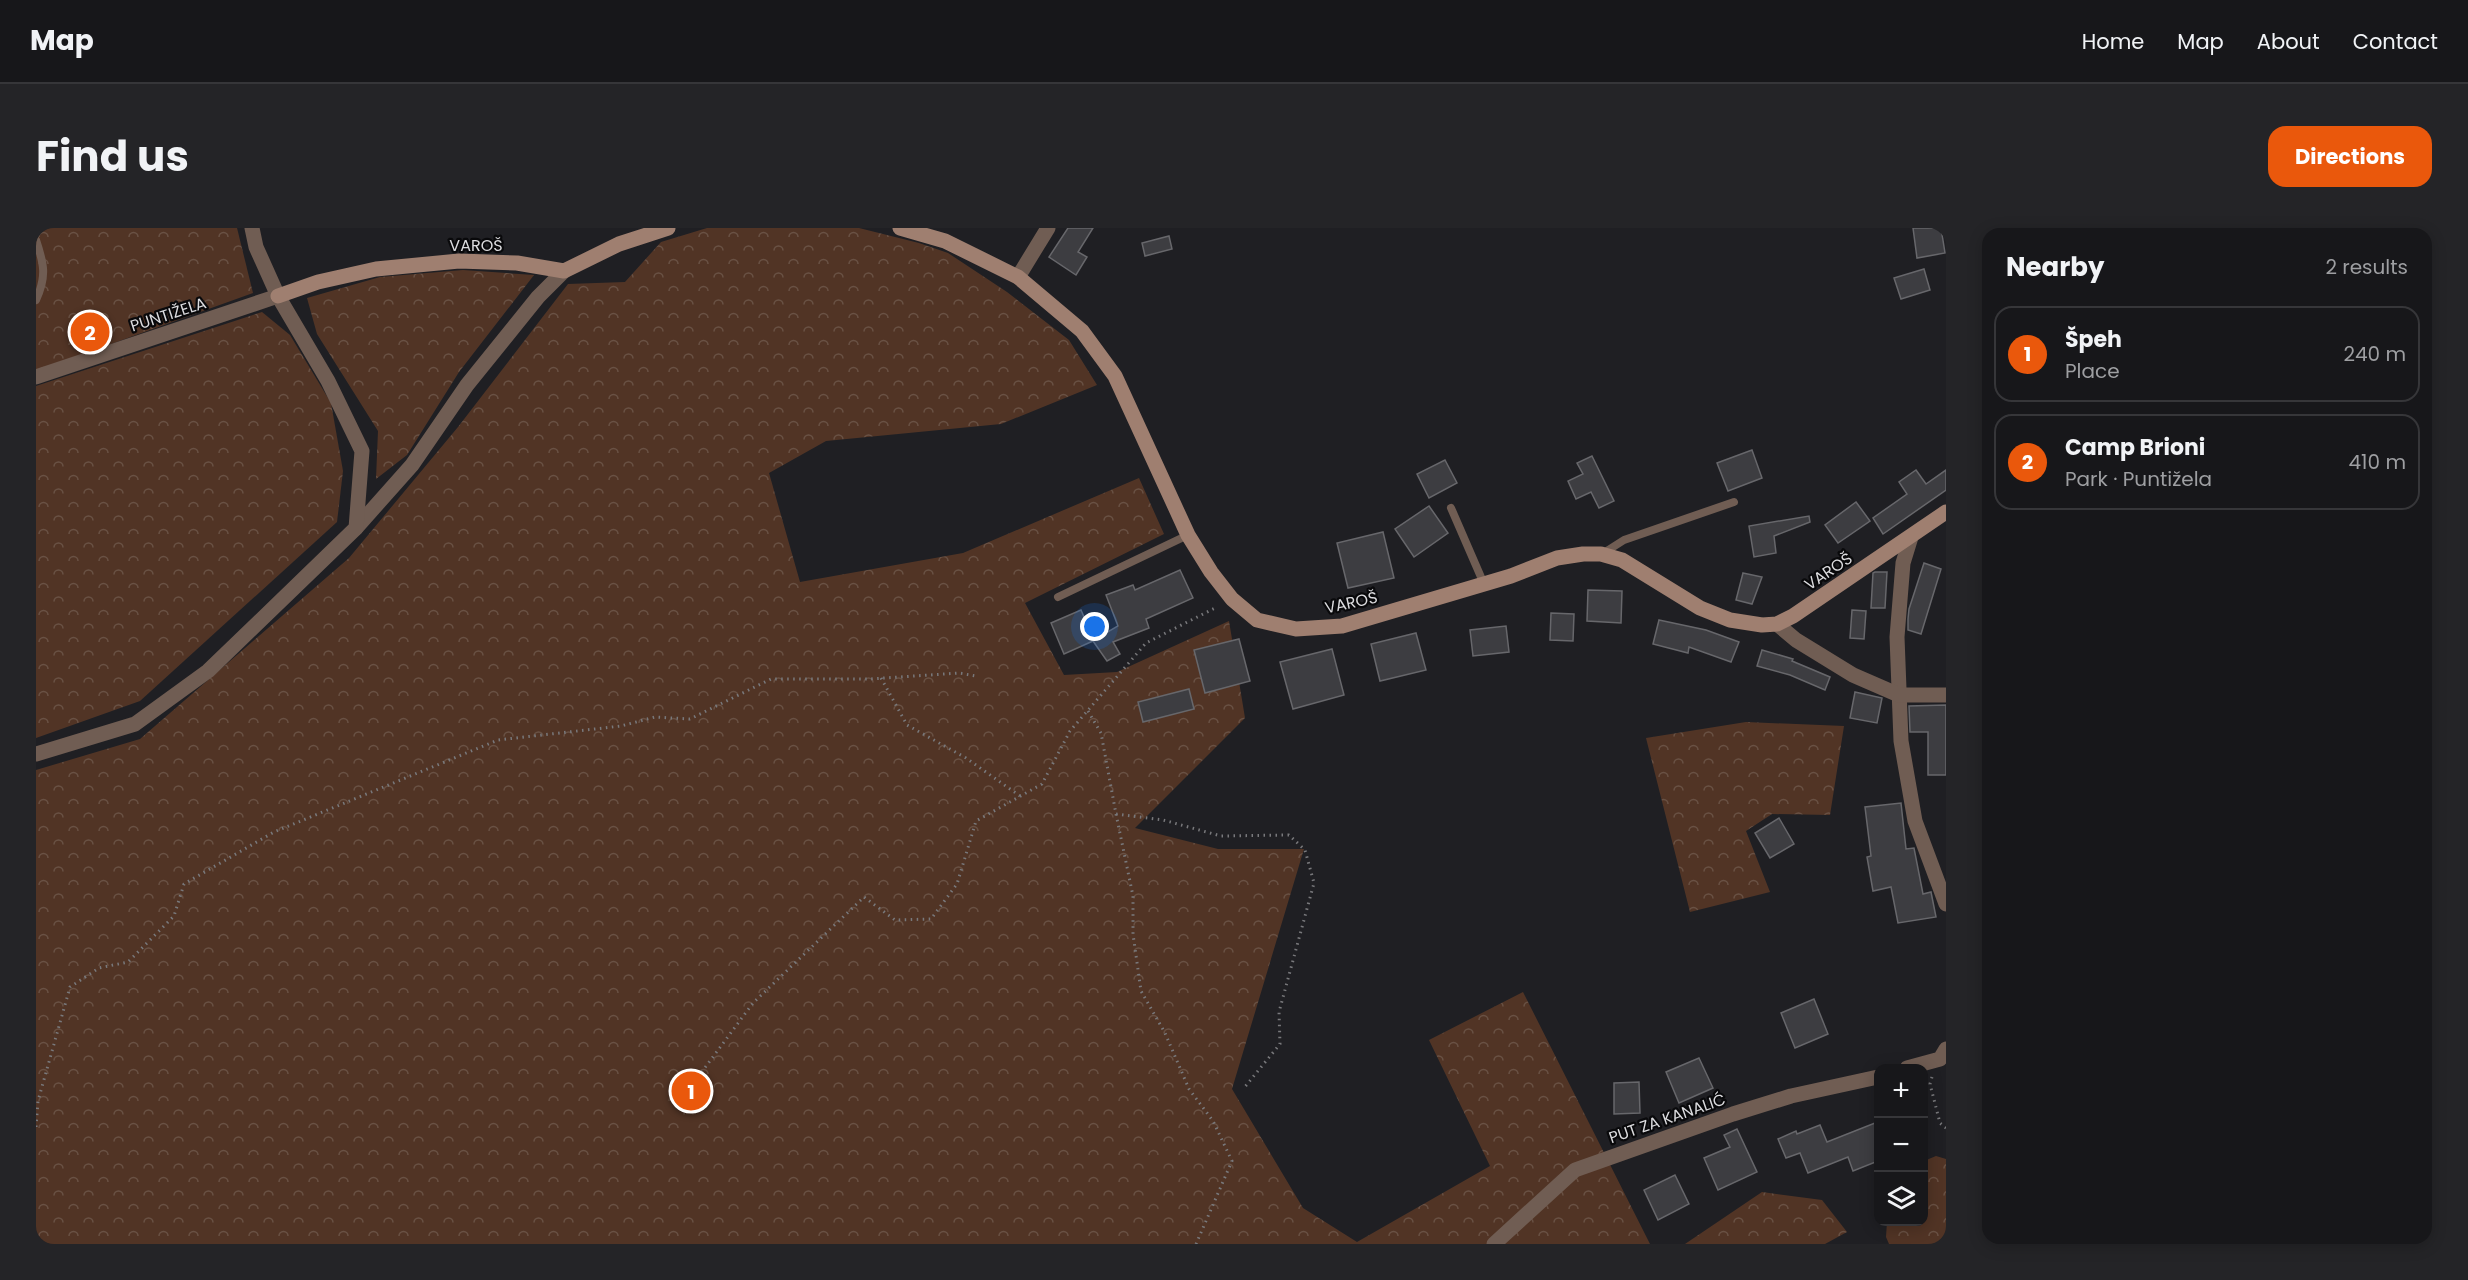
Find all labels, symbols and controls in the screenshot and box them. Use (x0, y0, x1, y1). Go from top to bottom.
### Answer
text: Map (30, 21, 94, 60)
text: Home (2082, 27, 2144, 56)
text: Map (2177, 27, 2224, 56)
text: About (2257, 27, 2320, 56)
text: Contact (2353, 27, 2438, 56)
button: Directions (2268, 126, 2432, 187)
text: Find us (36, 127, 189, 186)
street label: VAROŠ (449, 234, 503, 257)
text: Nearby (2006, 249, 2104, 285)
text: 2 results (2325, 253, 2408, 281)
street label: PUNTIŽELA (127, 291, 209, 338)
pin: 2 (70, 310, 110, 354)
text: Špeh (2065, 324, 2122, 355)
text: 1 (2024, 340, 2031, 368)
text: 240 m (2343, 340, 2406, 368)
text: Place (2065, 357, 2120, 385)
text: Camp Brioni (2065, 432, 2205, 463)
text: 2 (2022, 448, 2033, 476)
text: 410 m (2349, 448, 2406, 476)
text: Park · Puntižela (2065, 465, 2212, 493)
street label: VAROŠ (1800, 547, 1857, 596)
street label: VAROŠ (1323, 586, 1380, 619)
your location (1080, 612, 1109, 641)
map controls (1874, 1064, 1928, 1226)
button: + (1874, 1064, 1928, 1118)
pin: 1 (672, 1068, 710, 1114)
street label: PUT ZA KANALIĆ (1606, 1088, 1729, 1149)
button: − (1874, 1118, 1928, 1172)
button: layers (1874, 1172, 1928, 1226)

